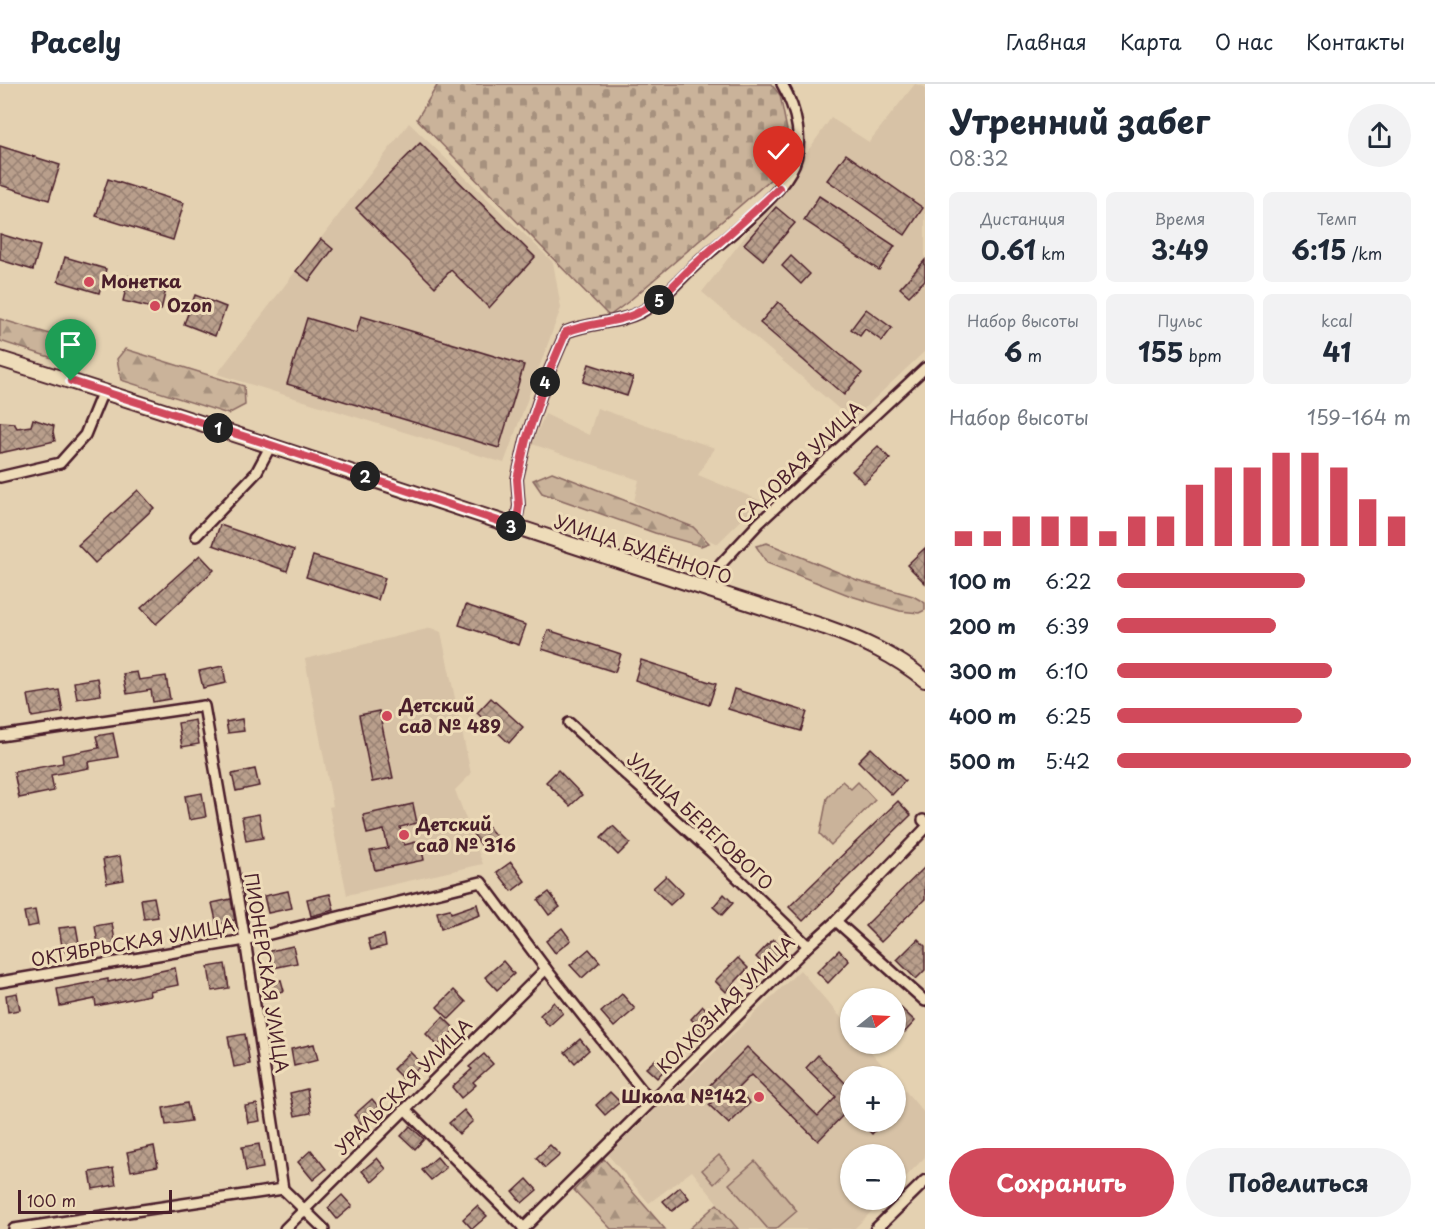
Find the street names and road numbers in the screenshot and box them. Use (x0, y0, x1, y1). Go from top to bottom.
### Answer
street label: САДОВАЯ УЛИЦА (730, 394, 868, 530)
street label: УЛИЦА БУДЁННОГО (551, 507, 736, 590)
street label: УЛИЦА БЕРЕГОВОГО (622, 746, 780, 896)
street label: ПИОНЕРСКАЯ УЛИЦА (238, 871, 297, 1075)
street label: ОКТЯБРЬСКАЯ УЛИЦА (29, 910, 237, 973)
street label: КОЛХОЗНАЯ УЛИЦА (650, 928, 800, 1079)
street label: УРАЛЬСКАЯ УЛИЦА (328, 1011, 478, 1161)

